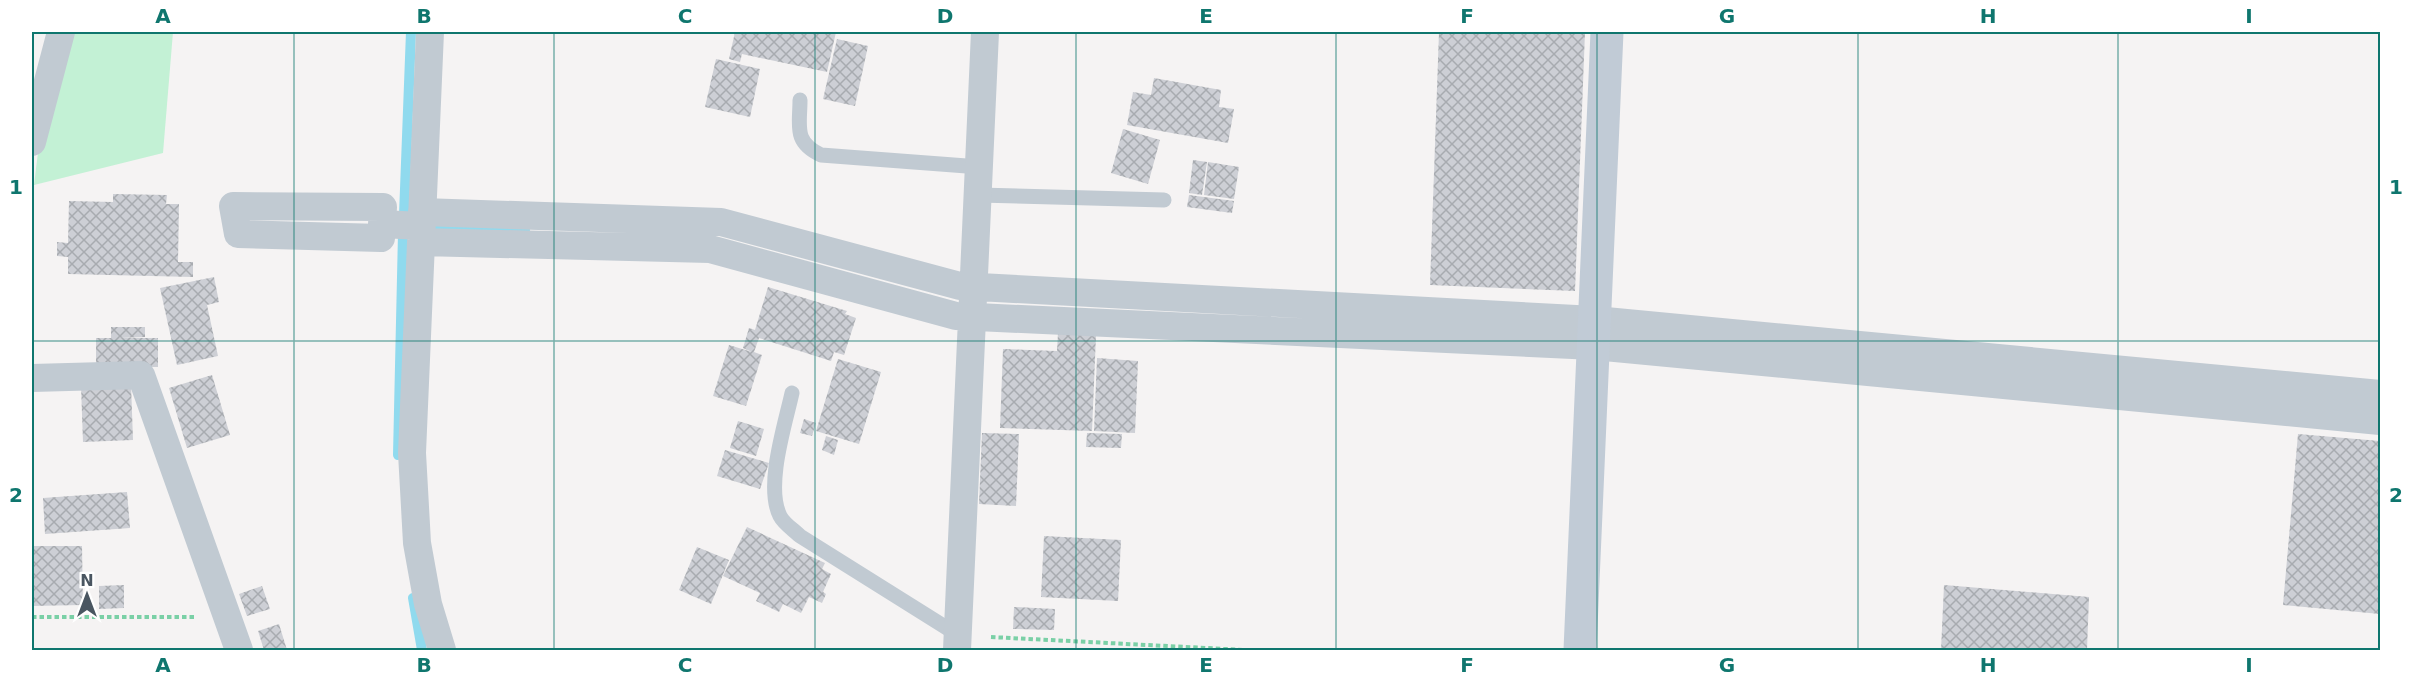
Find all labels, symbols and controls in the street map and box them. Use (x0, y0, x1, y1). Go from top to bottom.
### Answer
text: A (155, 4, 171, 28)
text: B (416, 4, 432, 28)
text: C (678, 4, 692, 28)
text: D (937, 4, 953, 28)
text: E (1199, 4, 1213, 28)
text: F (1460, 4, 1474, 28)
text: G (1719, 4, 1735, 28)
text: H (1980, 4, 1996, 28)
text: I (2245, 4, 2253, 28)
text: 1 (9, 175, 23, 199)
text: 1 (2389, 175, 2403, 199)
text: 2 (9, 483, 23, 507)
text: 2 (2389, 483, 2403, 507)
north arrow (57, 565, 117, 625)
text: N (80, 571, 94, 590)
text: A (155, 653, 171, 677)
text: B (416, 653, 432, 677)
text: C (678, 653, 692, 677)
text: D (937, 653, 953, 677)
text: E (1199, 653, 1213, 677)
text: F (1460, 653, 1474, 677)
text: G (1719, 653, 1735, 677)
text: H (1980, 653, 1996, 677)
text: I (2245, 653, 2253, 677)

